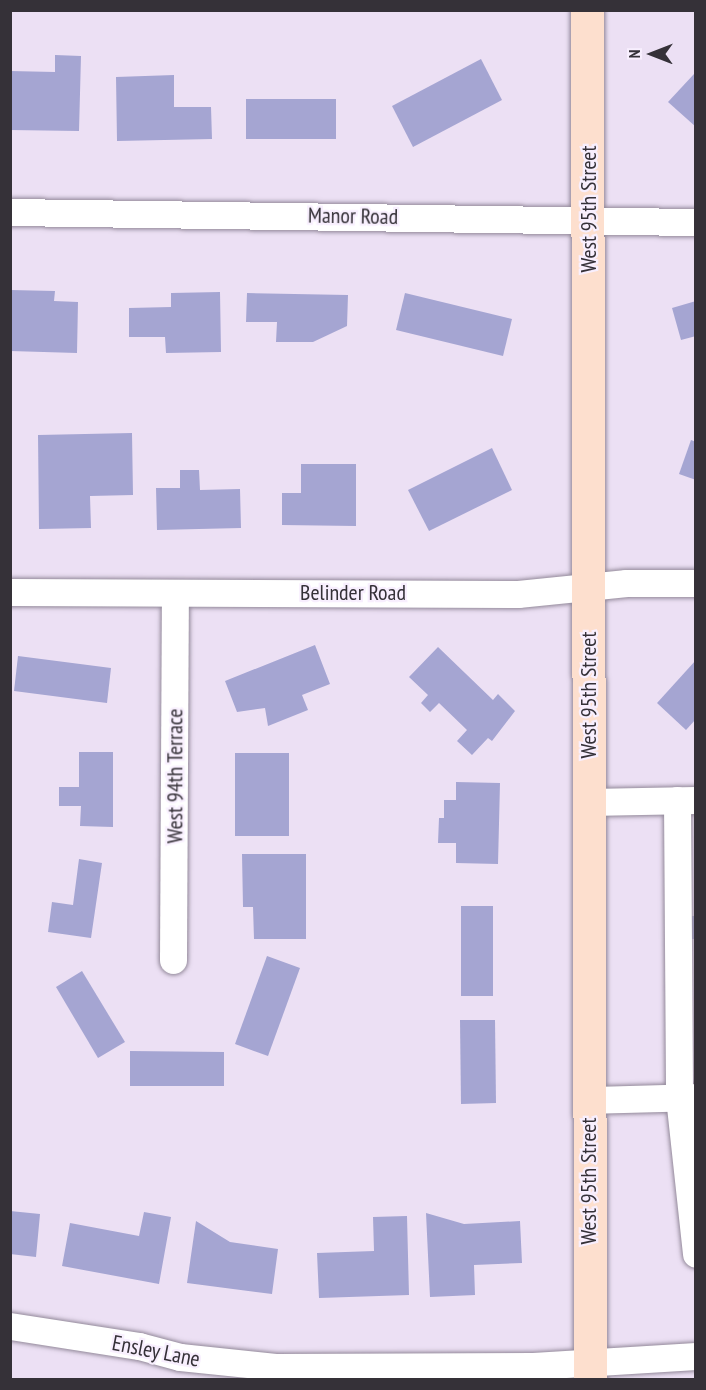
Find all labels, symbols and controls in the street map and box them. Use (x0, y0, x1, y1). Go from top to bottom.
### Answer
north arrow (622, 24, 682, 84)
text: N (624, 50, 644, 58)
street label: West 95th Street (576, 146, 602, 272)
street label: Manor Road (308, 202, 398, 230)
street label: Belinder Road (300, 580, 406, 606)
street label: West 95th Street (576, 632, 602, 758)
street label: West 94th Terrace (162, 708, 188, 844)
street label: West 95th Street (576, 1118, 602, 1244)
street label: Ensley Lane (109, 1329, 203, 1373)

